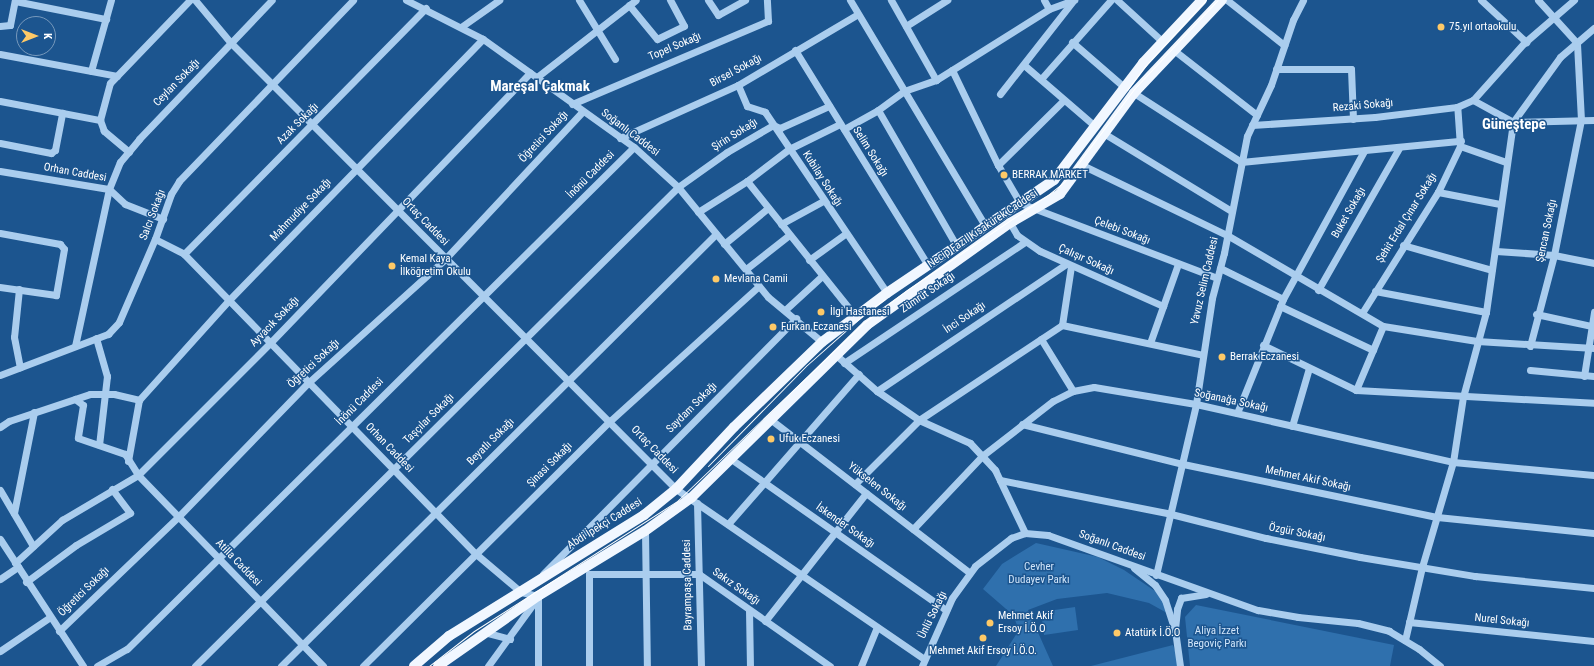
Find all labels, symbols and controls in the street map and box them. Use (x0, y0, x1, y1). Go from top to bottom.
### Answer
north arrow (16, 16, 56, 56)
place label: 75.yıl ortaokulu (1449, 20, 1516, 34)
marker: 75.yıl ortaokulu (1436, 22, 1446, 32)
street label: Topel Sokağı (647, 30, 703, 64)
text: K (41, 33, 54, 39)
street label: Birsel Sokağı (708, 52, 764, 90)
street label: Ceylan Sokağı (151, 56, 203, 110)
district label: Mareşal Çakmak (490, 78, 590, 96)
street label: Rezaki Sokağı (1332, 97, 1394, 115)
street label: Azak Sokağı (274, 100, 322, 148)
street label: Soğanlı Caddesi (598, 107, 662, 159)
street label: Öğretici Sokağı (517, 108, 571, 166)
street label: Şirin Sokağı (710, 116, 760, 154)
district label: Güneştepe (1482, 116, 1546, 134)
street label: Selim Sokağı (850, 125, 890, 179)
street label: İnönü Caddesi (564, 148, 618, 202)
street label: Kubilay Sokağı (799, 149, 845, 209)
street label: Orhan Caddesi (43, 161, 107, 185)
place label: BERRAK MARKET (1012, 168, 1088, 182)
marker: BERRAK MARKET (999, 170, 1009, 180)
street label: Şehit Erdal Çınar Sokağı (1374, 171, 1440, 265)
street label: Mahmudiye Sokağı (268, 176, 334, 244)
street label: Buket Sokağı (1329, 185, 1369, 241)
street label: Necip Fazıl Kısakürek Caddesi (925, 187, 1041, 271)
street label: Salcı Sokağı (137, 188, 169, 242)
street label: Ortaç Caddesi (399, 195, 451, 249)
street label: Şencan Sokağı (1534, 198, 1560, 264)
street label: Çelebi Sokağı (1092, 214, 1152, 248)
street label: Yavuz Selim Caddesi (1188, 236, 1222, 326)
street label: Çalışır Sokağı (1056, 242, 1116, 278)
place label: Kemal Kaya İlköğretim Okulu (400, 253, 471, 279)
marker: Kemal Kaya İlköğretim Okulu (387, 261, 397, 271)
street label: Zümrüt Sokağı (898, 270, 958, 316)
place label: Mevlana Camii (724, 272, 788, 286)
marker: Mevlana Camii (711, 274, 721, 284)
street label: Ayvacık Sokağı (248, 294, 302, 350)
street label: İnci Sokağı (942, 299, 988, 337)
place label: İlgi Hastanesi (830, 305, 889, 319)
marker: İlgi Hastanesi (815, 306, 827, 318)
place label: Furkan Eczanesi (781, 320, 851, 334)
marker: Furkan Eczanesi (768, 322, 778, 332)
street label: Öğretici Sokağı (285, 337, 343, 391)
place label: Berrak Eczanesi (1230, 350, 1299, 364)
marker: Berrak Eczanesi (1217, 352, 1227, 362)
street label: İnönü Caddesi (333, 375, 387, 429)
street label: Saydam Sokağı (664, 380, 720, 436)
street label: Soğanağa Sokağı (1193, 387, 1269, 415)
street label: Taşçılar Sokağı (401, 391, 457, 447)
street label: Beyatlı Sokağı (465, 416, 517, 468)
street label: Orhan Caddesi (362, 421, 416, 475)
street label: Ortaç Caddesi (628, 423, 680, 477)
place label: Ufuk Eczanesi (779, 432, 840, 446)
marker: Ufuk Eczanesi (766, 434, 776, 444)
street label: Şinasi Sokağı (525, 440, 575, 490)
street label: Yükselen Sokağı (845, 460, 909, 514)
street label: Mehmet Akif Sokağı (1264, 463, 1352, 495)
street label: Abdi İpekçi Caddesi (565, 496, 645, 552)
street label: İskender Sokağı (813, 501, 877, 551)
street label: Özgür Sokağı (1268, 521, 1326, 545)
street label: Soğanlı Caddesi (1077, 528, 1147, 564)
street label: Atilla Caddesi (212, 537, 264, 589)
street label: Bayrampaşa Caddesi (681, 539, 695, 631)
park label: Cevher Dudayev Parkı (1008, 561, 1070, 587)
street label: Öğretici Sokağı (56, 564, 112, 620)
street label: Sakız Sokağı (710, 566, 762, 608)
street label: Ünlü Sokağı (916, 589, 950, 641)
place label: Mehmet Akif Ersoy İ.Ö.O (998, 610, 1053, 636)
street label: Nurel Sokağı (1474, 612, 1530, 630)
marker: Mehmet Akif Ersoy İ.Ö.O (985, 618, 995, 628)
park label: Aliya İzzet Begoviç Parkı (1187, 625, 1247, 651)
place label: Atatürk İ.Ö.O (1125, 626, 1180, 640)
marker: Atatürk İ.Ö.O (1112, 628, 1122, 638)
marker: Mehmet Akif Ersoy İ.Ö.O. (978, 633, 988, 643)
place label: Mehmet Akif Ersoy İ.Ö.O. (929, 644, 1037, 658)

